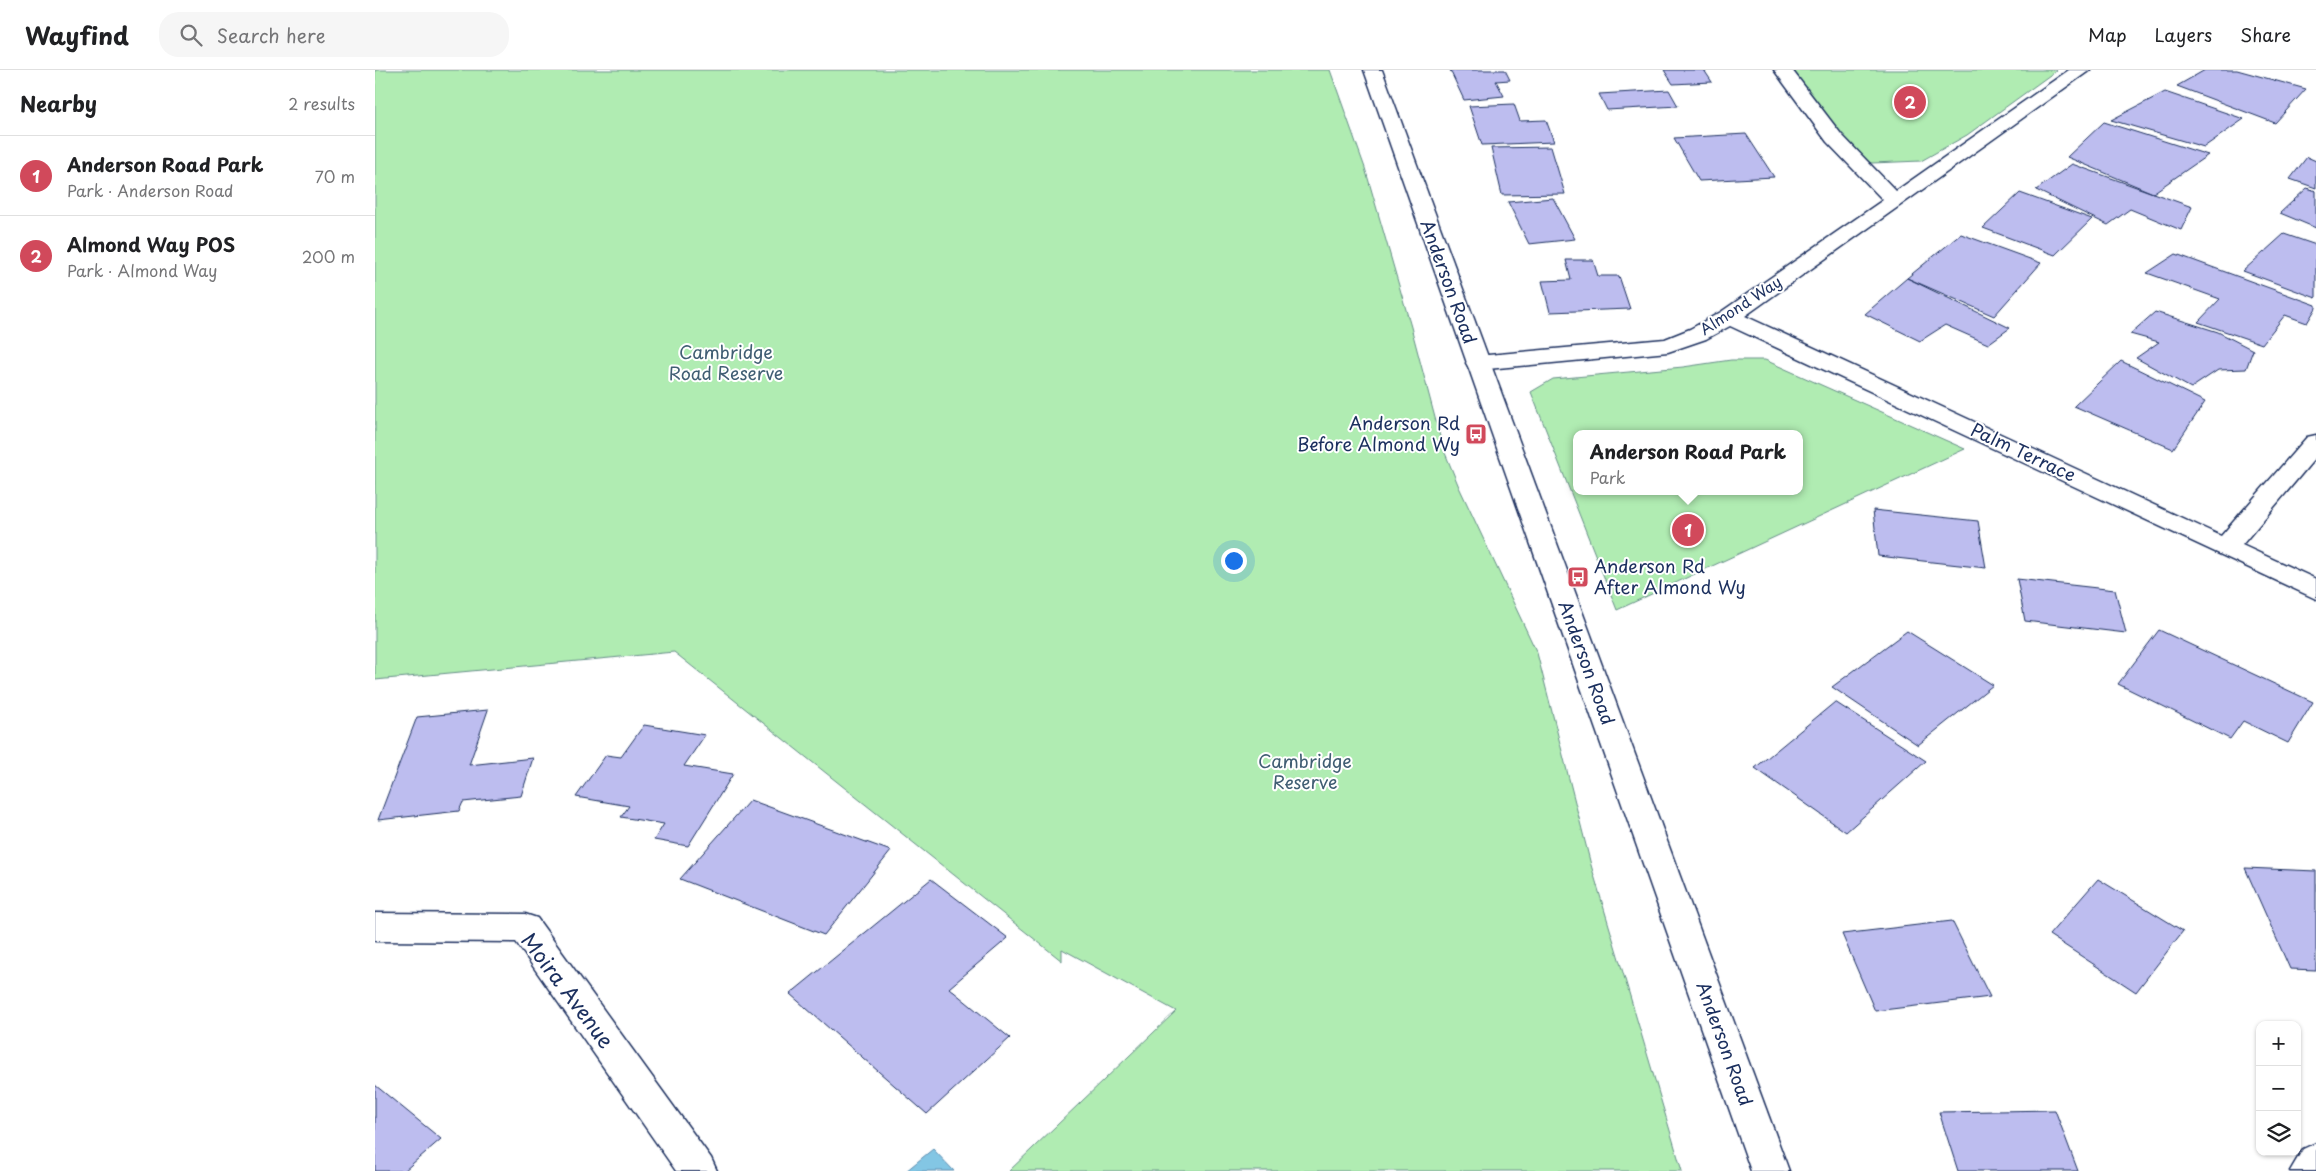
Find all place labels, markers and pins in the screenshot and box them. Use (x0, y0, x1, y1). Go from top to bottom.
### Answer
pin: 2 (1894, 83, 1926, 121)
place label: Anderson Rd Before Almond Wy (1297, 409, 1460, 457)
bus stop icon: Anderson Rd Before Almond Wy (1464, 422, 1488, 446)
pin: 1 (1672, 511, 1704, 549)
place label: Anderson Rd After Almond Wy (1594, 552, 1746, 600)
bus stop icon: Anderson Rd After Almond Wy (1566, 565, 1590, 589)

